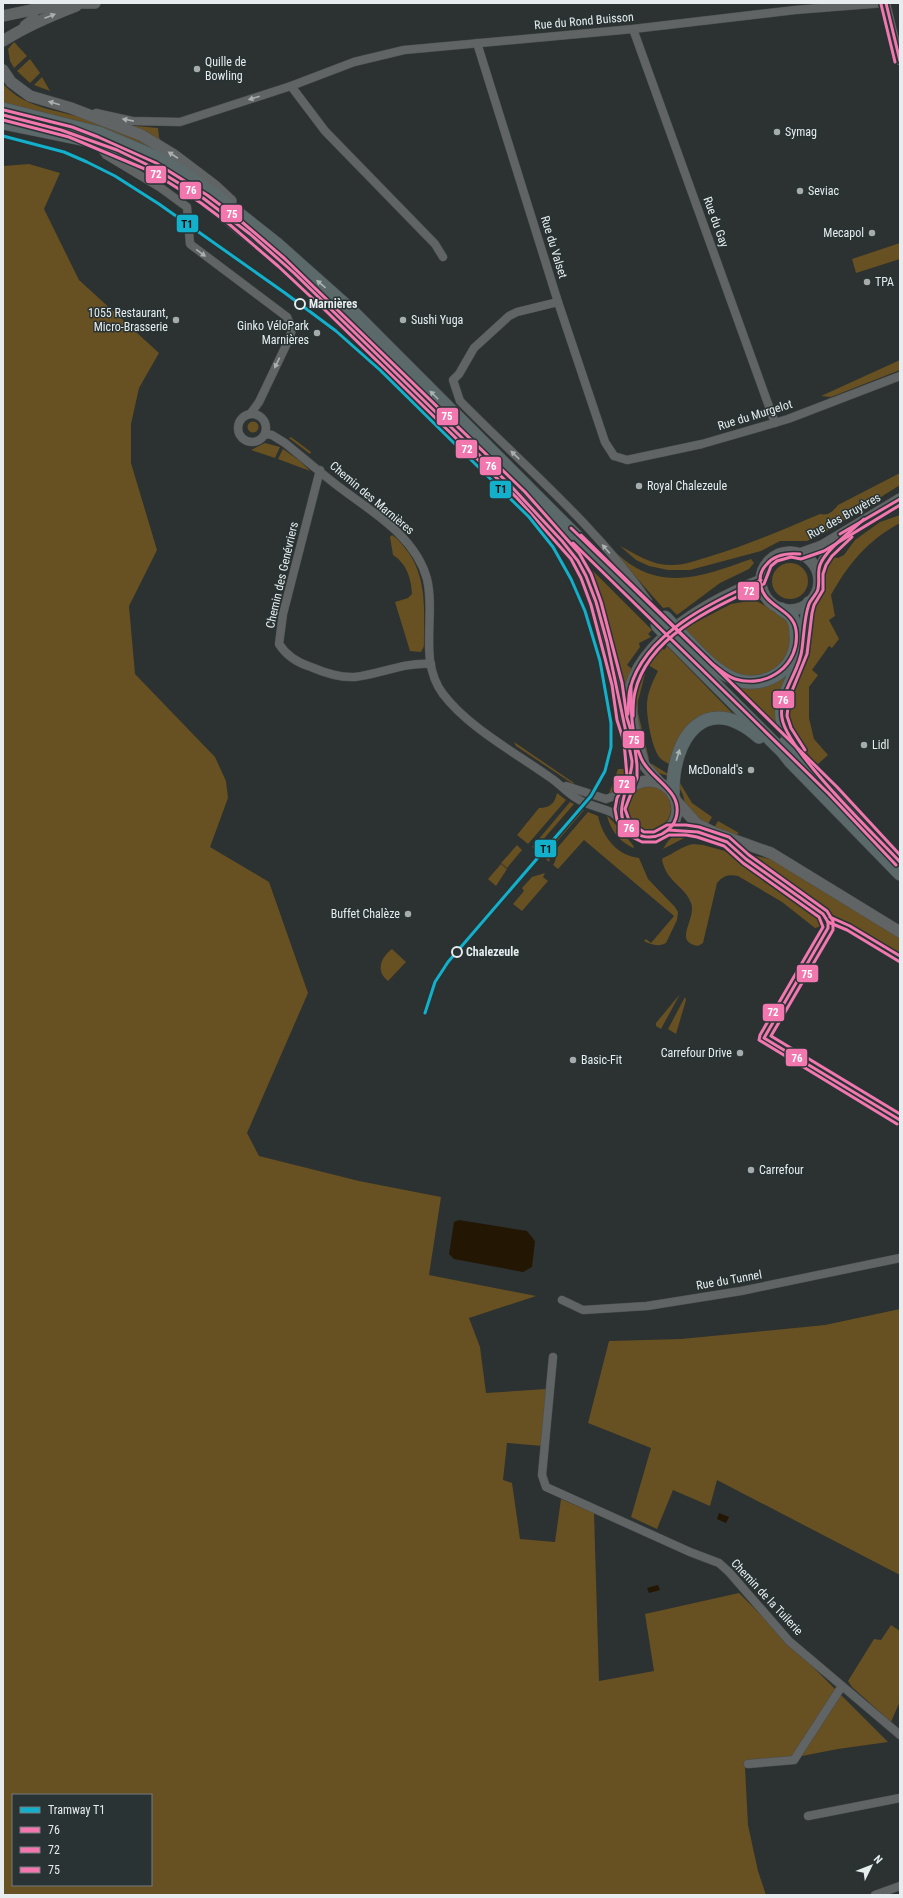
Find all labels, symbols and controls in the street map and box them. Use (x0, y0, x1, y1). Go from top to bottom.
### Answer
street label: Rue du Rond Buisson (534, 10, 635, 32)
one-way arrow (44, 13, 56, 19)
place label: Quille de Bowling (205, 55, 247, 83)
marker: Quille de Bowling (192, 64, 202, 74)
one-way arrow (247, 95, 259, 101)
one-way arrow (48, 100, 60, 106)
one-way arrow (122, 117, 134, 123)
place label: Symag (785, 125, 817, 139)
marker: Symag (772, 127, 782, 137)
one-way arrow (168, 151, 178, 159)
line badge: 72 (145, 165, 167, 184)
text: 72 (150, 168, 162, 181)
line badge: 76 (179, 181, 202, 200)
text: 76 (185, 184, 197, 197)
place label: Seviac (808, 184, 839, 198)
marker: Seviac (795, 186, 805, 196)
street label: Rue du Gay (700, 195, 732, 249)
line badge: 75 (220, 204, 243, 223)
text: 75 (226, 208, 238, 221)
line badge: T1 (176, 214, 199, 233)
street label: Rue du Valset (538, 214, 570, 280)
text: T1 (181, 218, 193, 231)
place label: Mecapol (823, 226, 864, 240)
marker: Mecapol (867, 228, 877, 238)
one-way arrow (196, 249, 207, 257)
place label: TPA (875, 275, 894, 289)
marker: TPA (862, 277, 872, 287)
one-way arrow (316, 280, 327, 289)
place label: Marnières (309, 297, 358, 311)
marker: Marnières (294, 298, 306, 310)
place label: 1055 Restaurant, Micro-Brasserie (88, 306, 168, 334)
place label: Sushi Yuga (411, 313, 464, 327)
marker: 1055 Restaurant, Micro-Brasserie (171, 315, 181, 325)
marker: Sushi Yuga (398, 315, 408, 325)
place label: Ginko VéloPark Marnières (237, 319, 310, 347)
marker: Ginko VéloPark Marnières (312, 328, 322, 338)
one-way arrow (274, 358, 280, 369)
one-way arrow (429, 390, 439, 400)
street label: Rue du Murgelot (716, 397, 794, 433)
line badge: 75 (436, 407, 459, 426)
text: 75 (441, 410, 453, 423)
line badge: 72 (455, 439, 478, 459)
text: 72 (461, 443, 473, 456)
one-way arrow (510, 451, 520, 460)
line badge: 76 (479, 456, 502, 476)
street label: Chemin des Marnières (327, 459, 417, 537)
text: 76 (485, 460, 497, 473)
place label: Royal Chalezeule (647, 479, 728, 493)
line badge: T1 (489, 480, 512, 499)
marker: Royal Chalezeule (634, 481, 644, 491)
text: T1 (495, 483, 507, 496)
street label: Rue des Bruyères (805, 490, 883, 542)
street label: Chemin des Genévriers (263, 520, 301, 630)
one-way arrow (601, 543, 610, 554)
line badge: 72 (737, 581, 760, 601)
text: 72 (743, 585, 755, 598)
line badge: 76 (772, 690, 795, 709)
text: 76 (777, 694, 789, 707)
line badge: 75 (622, 730, 645, 749)
text: 75 (628, 734, 640, 747)
place label: Lidl (872, 738, 889, 752)
marker: Lidl (859, 740, 869, 750)
one-way arrow (675, 748, 681, 760)
place label: McDonald's (688, 763, 743, 777)
marker: McDonald's (746, 765, 756, 775)
line badge: 72 (613, 775, 636, 794)
text: 72 (618, 778, 630, 791)
line badge: 76 (617, 819, 640, 838)
text: 76 (623, 822, 635, 835)
line badge: T1 (534, 839, 557, 858)
text: T1 (540, 843, 552, 856)
place label: Buffet Chalèze (331, 907, 400, 921)
marker: Buffet Chalèze (403, 909, 413, 919)
place label: Chalezeule (466, 945, 519, 959)
marker: Chalezeule (451, 946, 463, 958)
line badge: 75 (796, 964, 819, 983)
text: 75 (801, 968, 813, 981)
line badge: 72 (762, 1003, 785, 1022)
text: 72 (767, 1006, 779, 1019)
place label: Carrefour Drive (661, 1046, 732, 1060)
marker: Carrefour Drive (735, 1048, 745, 1058)
line badge: 76 (785, 1048, 808, 1067)
text: 76 (791, 1052, 803, 1065)
place label: Basic-Fit (581, 1053, 623, 1067)
marker: Basic-Fit (568, 1055, 578, 1065)
place label: Carrefour (759, 1163, 804, 1177)
marker: Carrefour (746, 1165, 756, 1175)
street label: Rue du Tunnel (695, 1267, 763, 1293)
street label: Chemin de la Tuilerie (728, 1556, 806, 1638)
legend (12, 1794, 152, 1886)
text: Tramway T1 (48, 1803, 105, 1817)
text: 76 (48, 1823, 60, 1837)
text: 72 (48, 1843, 60, 1857)
north arrow (851, 1846, 891, 1886)
text: N (871, 1853, 885, 1867)
text: 75 (48, 1863, 60, 1877)

